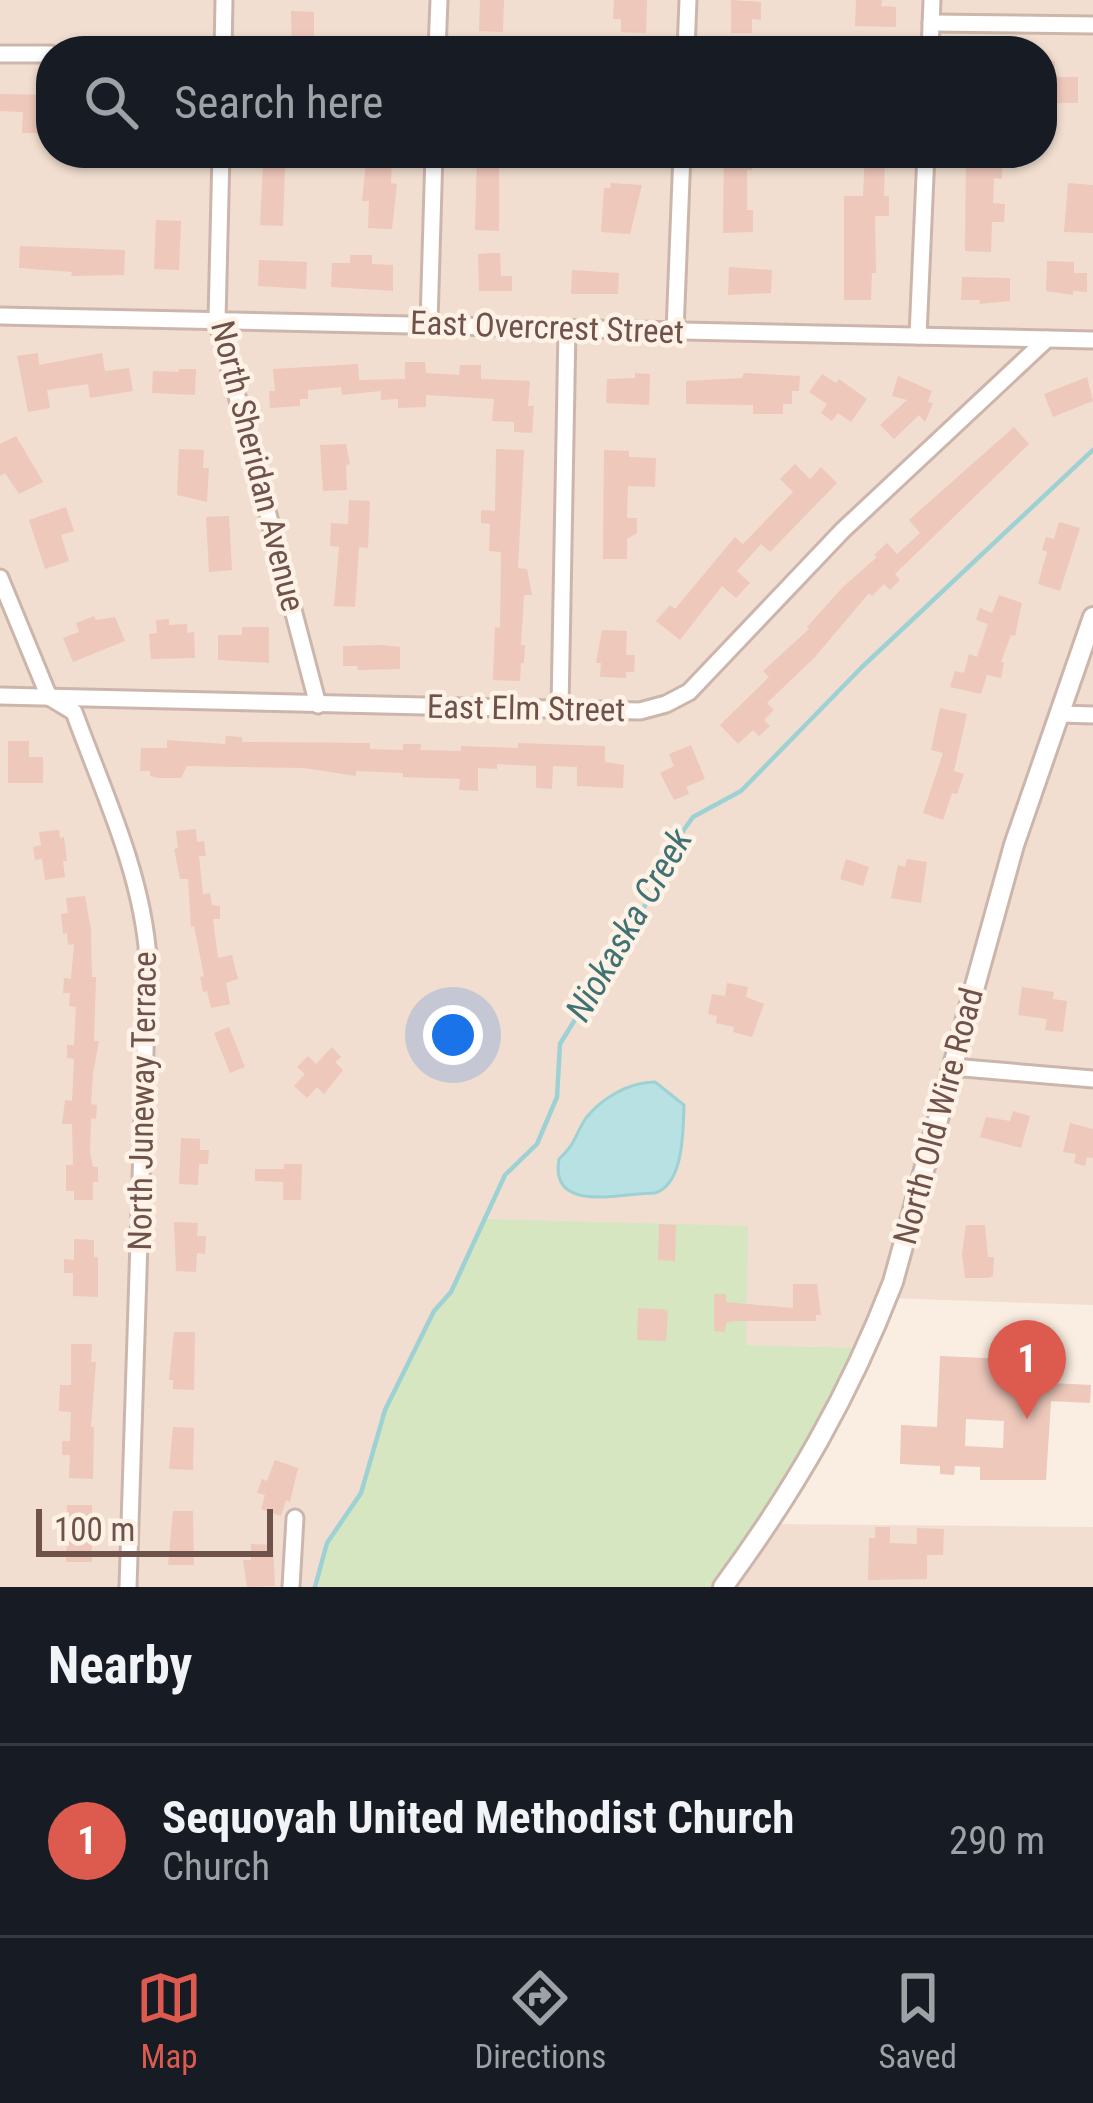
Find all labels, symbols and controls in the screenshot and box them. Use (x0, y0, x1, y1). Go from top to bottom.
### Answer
search box (36, 36, 1057, 168)
icon: search (78, 69, 144, 135)
text: Search here (174, 76, 383, 129)
street label: East Overcrest Street (410, 303, 684, 351)
street label: North Sheridan Avenue (203, 317, 313, 615)
street label: East Elm Street (427, 687, 625, 729)
water label: Niokaska Creek (557, 820, 702, 1029)
street label: North Juneway Terrace (120, 951, 164, 1251)
street label: North Old Wire Road (885, 983, 991, 1249)
your location (423, 1005, 483, 1065)
pin: 1 (988, 1320, 1066, 1419)
scale bar (36, 1503, 273, 1556)
text: 100 m (54, 1510, 135, 1549)
text: Nearby (48, 1636, 192, 1695)
text: Sequoyah United Methodist Church (162, 1791, 794, 1844)
text: 1 (77, 1818, 97, 1864)
text: 290 m (949, 1818, 1045, 1864)
text: Church (162, 1844, 270, 1890)
tab: Map (136, 1965, 202, 2076)
tab: Directions (474, 1965, 606, 2076)
tab: Saved (878, 1965, 957, 2076)

